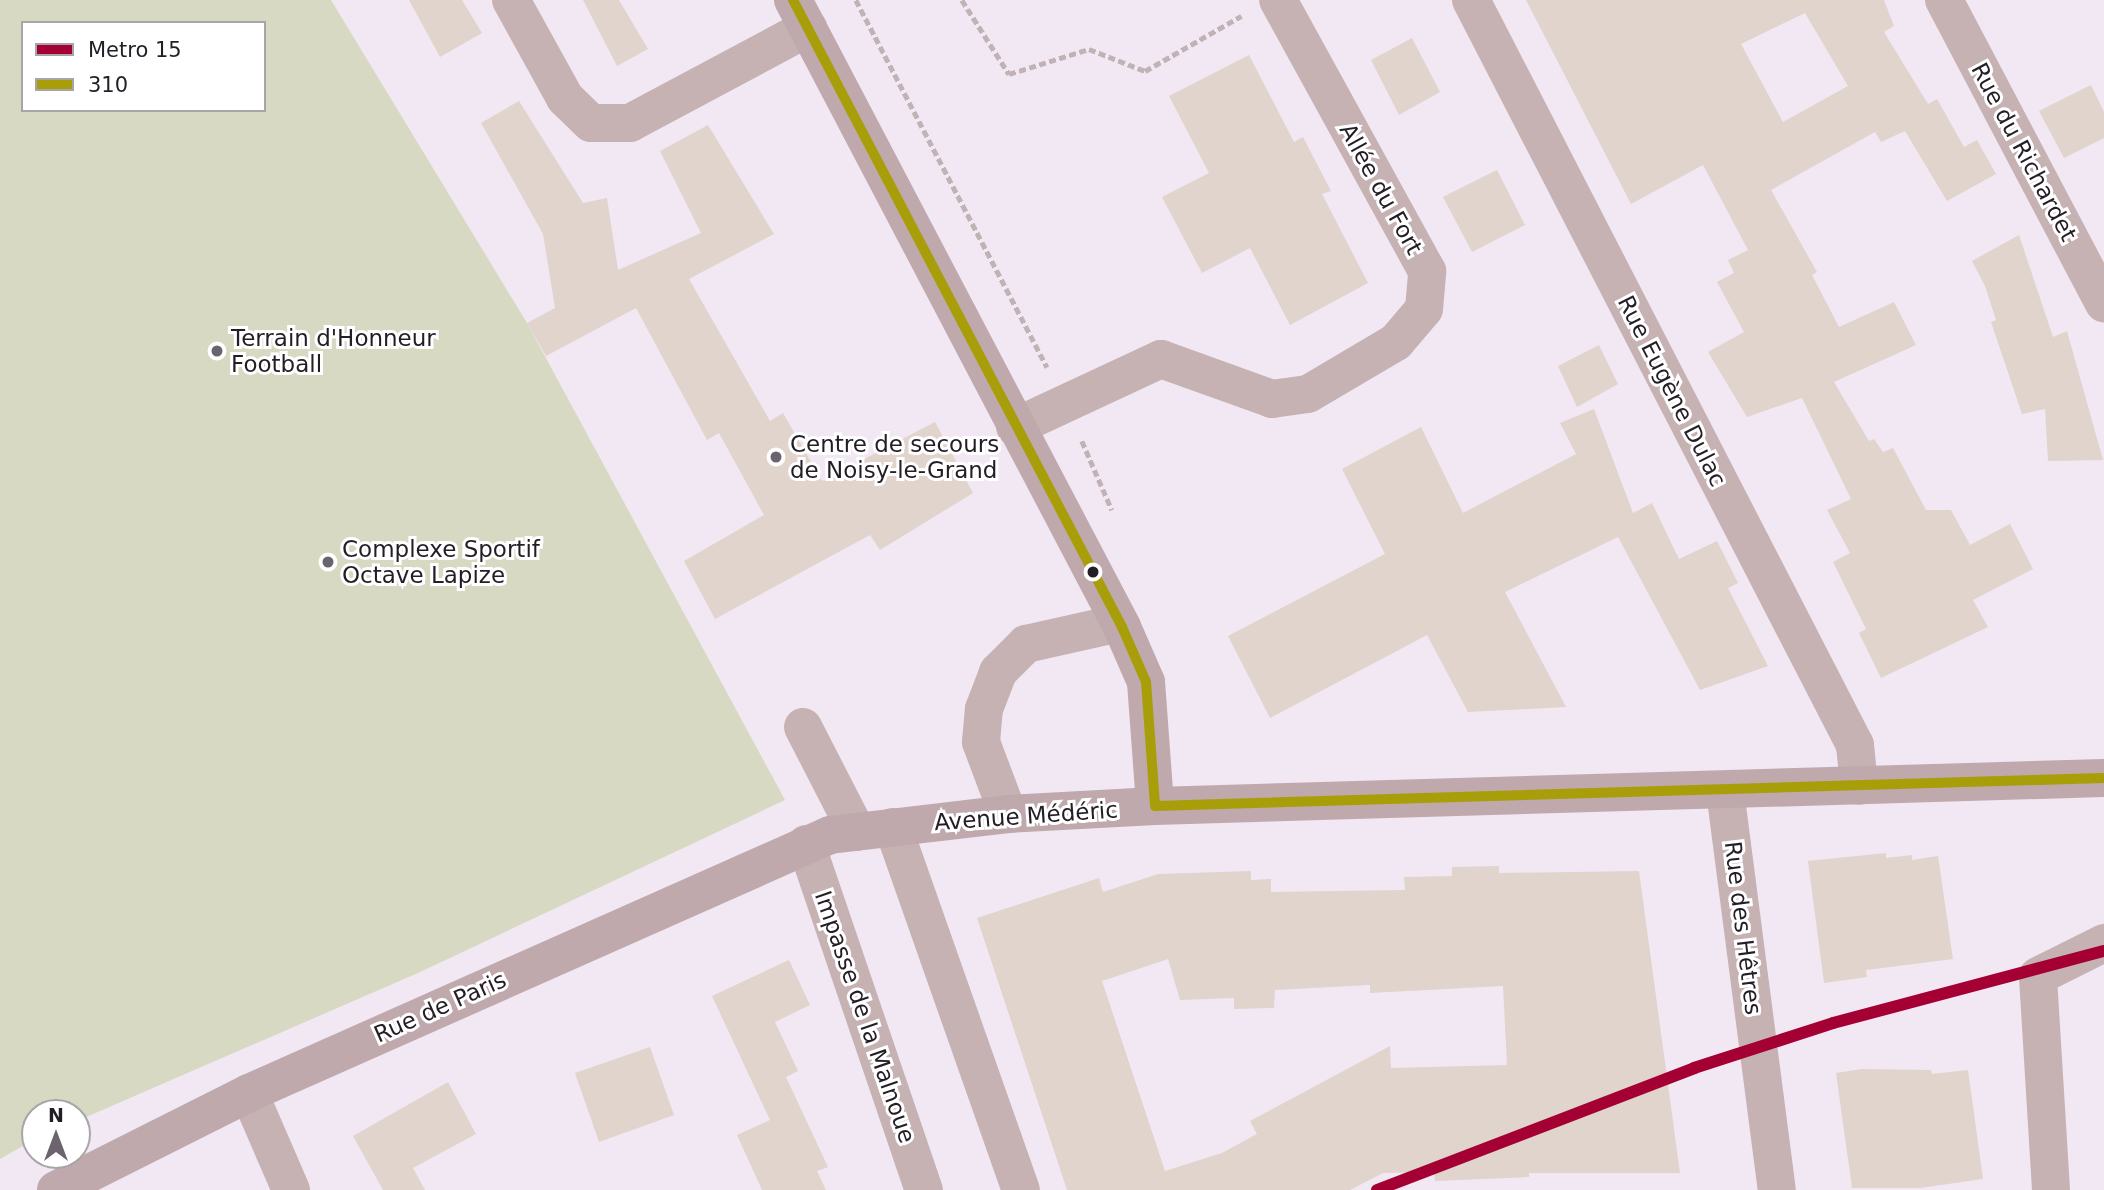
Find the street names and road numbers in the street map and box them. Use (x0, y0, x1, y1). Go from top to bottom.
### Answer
street label: Rue du Richardet (1965, 58, 2083, 246)
street label: Allée du Fort (1334, 119, 1428, 259)
street label: Rue Eugène Dulac (1612, 291, 1732, 491)
street label: Avenue Médéric (933, 796, 1119, 836)
street label: Rue des Hêtres (1719, 840, 1767, 1016)
street label: Impasse de la Malnoue (809, 887, 921, 1147)
street label: Rue de Paris (370, 966, 510, 1048)

